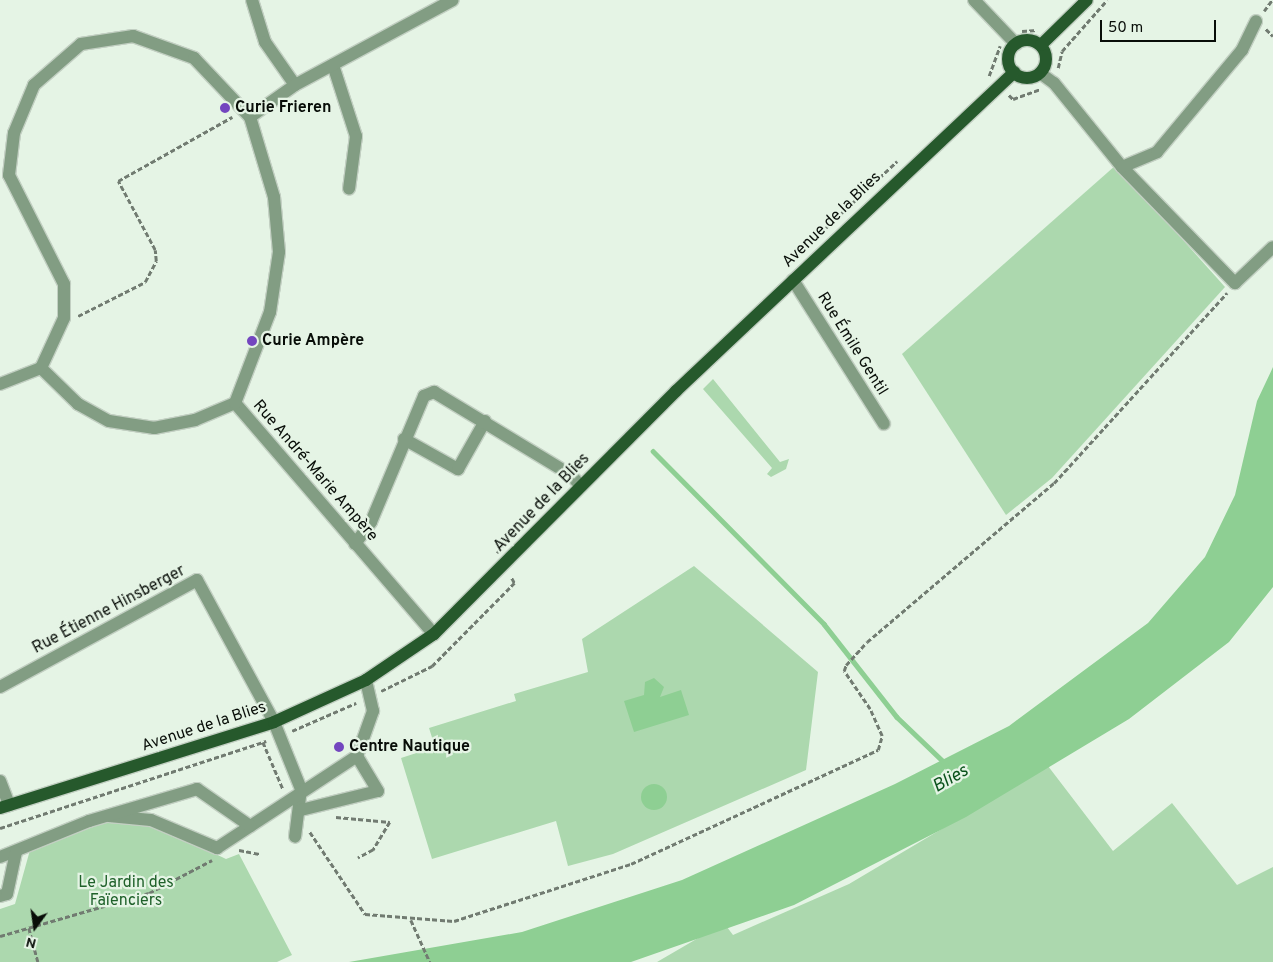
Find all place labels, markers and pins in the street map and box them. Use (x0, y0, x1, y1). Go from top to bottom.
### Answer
place label: Curie Frieren (235, 98, 331, 118)
marker: Curie Frieren (219, 102, 231, 114)
place label: Curie Ampère (262, 331, 365, 351)
marker: Curie Ampère (246, 335, 258, 347)
place label: Centre Nautique (349, 737, 470, 757)
marker: Centre Nautique (333, 741, 345, 753)

